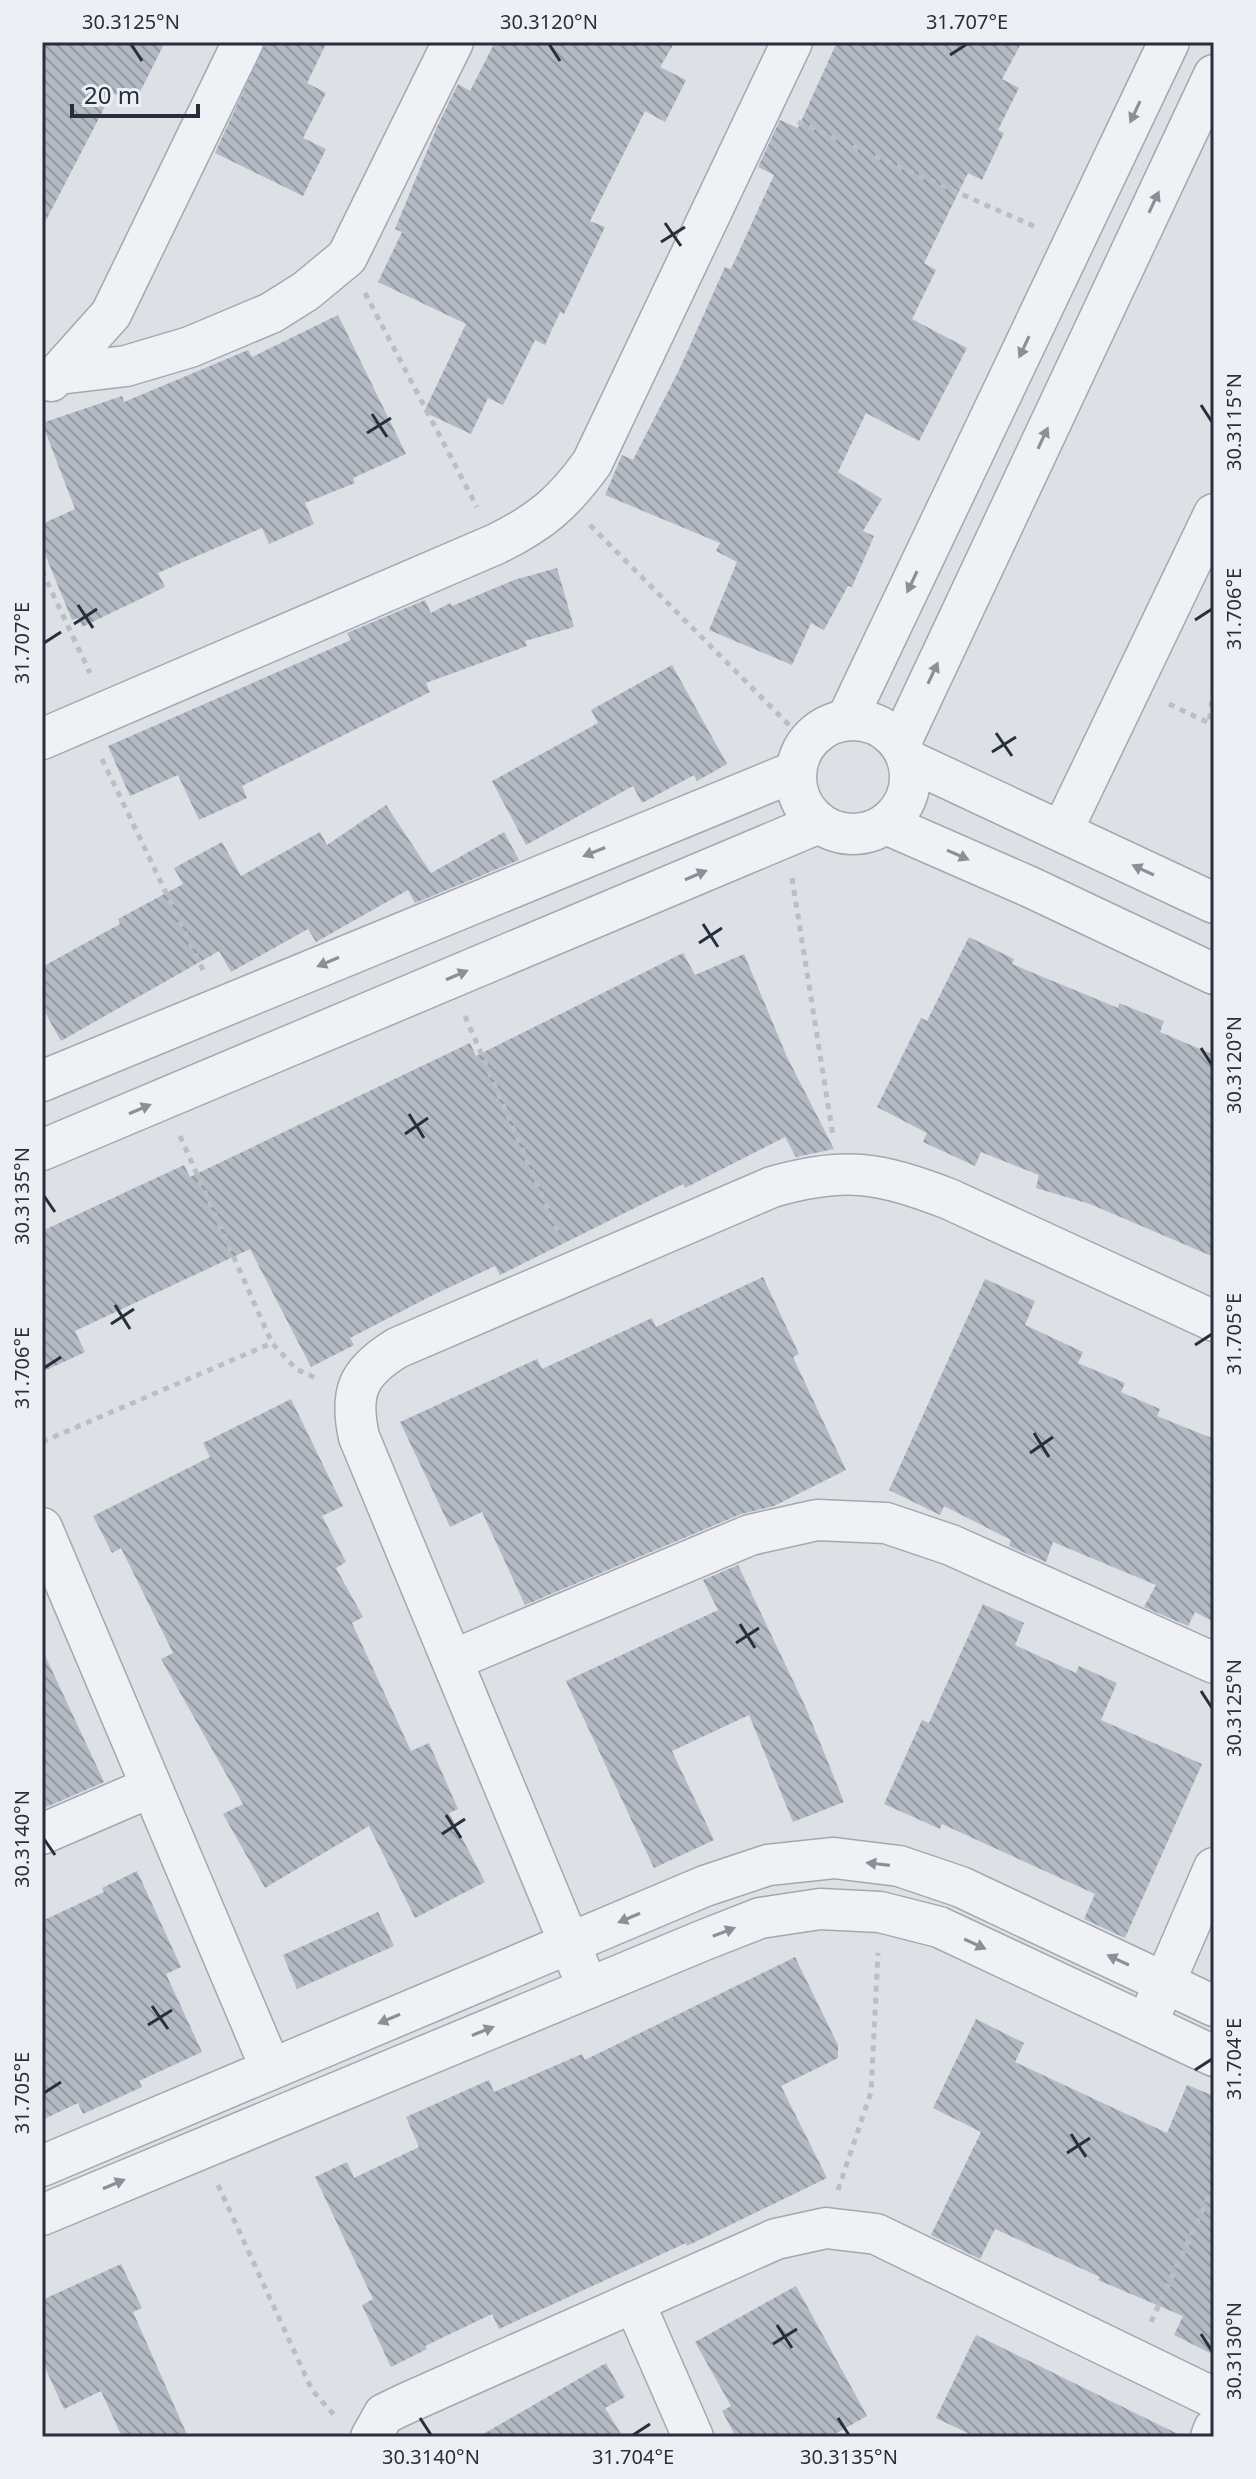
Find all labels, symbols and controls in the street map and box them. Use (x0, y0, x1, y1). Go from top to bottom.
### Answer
text: 30.3125°N (82, 8, 180, 35)
text: 30.3120°N (500, 8, 598, 35)
text: 31.707°E (926, 8, 1008, 35)
scale bar (72, 68, 198, 118)
text: 20 m (84, 78, 140, 111)
one-way arrow (1128, 101, 1142, 124)
one-way arrow (1147, 191, 1161, 214)
one-way arrow (1017, 336, 1031, 359)
text: 30.3115°N (1220, 373, 1247, 471)
one-way arrow (1036, 426, 1050, 449)
text: 31.706°E (1220, 568, 1247, 650)
one-way arrow (905, 571, 919, 594)
text: 31.707°E (8, 602, 35, 684)
one-way arrow (926, 661, 940, 685)
one-way arrow (582, 846, 606, 859)
one-way arrow (946, 849, 969, 862)
one-way arrow (1132, 863, 1155, 877)
one-way arrow (684, 868, 708, 881)
one-way arrow (316, 955, 340, 968)
one-way arrow (445, 969, 469, 982)
text: 30.3120°N (1220, 1016, 1247, 1114)
one-way arrow (128, 1102, 152, 1115)
text: 30.3135°N (8, 1147, 35, 1245)
text: 31.705°E (1220, 1293, 1247, 1375)
text: 31.706°E (8, 1327, 35, 1409)
text: 30.3125°N (1220, 1659, 1247, 1757)
text: 30.3140°N (8, 1790, 35, 1888)
one-way arrow (865, 1857, 890, 1870)
one-way arrow (617, 1911, 640, 1924)
one-way arrow (712, 1925, 736, 1938)
one-way arrow (963, 1937, 986, 1950)
one-way arrow (1107, 1953, 1130, 1967)
one-way arrow (377, 2013, 401, 2026)
text: 31.704°E (1220, 2018, 1247, 2100)
one-way arrow (471, 2024, 495, 2037)
text: 31.705°E (8, 2052, 35, 2134)
one-way arrow (102, 2178, 126, 2191)
text: 30.3130°N (1220, 2302, 1247, 2400)
text: 30.3140°N (382, 2443, 480, 2470)
text: 31.704°E (592, 2443, 674, 2470)
text: 30.3135°N (800, 2443, 898, 2470)

